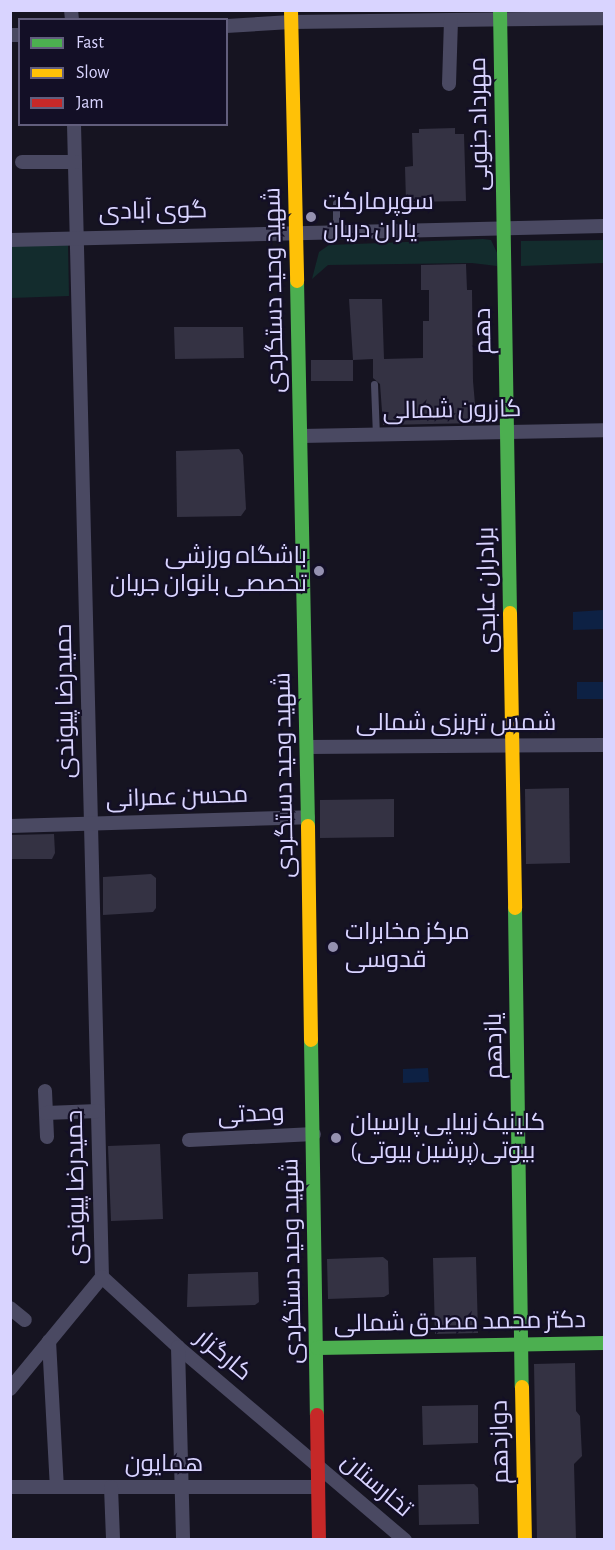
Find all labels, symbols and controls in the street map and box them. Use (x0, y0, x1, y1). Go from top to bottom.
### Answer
legend (18, 18, 228, 126)
text: Fast (76, 34, 104, 52)
street label: مهرداد جنوبی (464, 57, 496, 191)
text: Slow (76, 64, 109, 82)
text: Jam (76, 94, 104, 112)
street label: شهید وحید دستگردی (259, 187, 291, 393)
place label: سوپرمارکت یاران دریان (323, 189, 434, 245)
street label: گوی آبادی (98, 197, 208, 227)
marker: سوپرمارکت یاران دریان (304, 210, 318, 224)
street label: دهم (469, 307, 499, 355)
street label: کازرون شمالی (382, 395, 522, 427)
street label: برادران عابدی (472, 527, 504, 653)
place label: باشگاه ورزشی تخصصی بانوان جریان (110, 543, 307, 599)
marker: باشگاه ورزشی تخصصی بانوان جریان (312, 564, 326, 578)
street label: حمیدرضا پیوندی (50, 623, 82, 779)
street label: شهید وحید دستگردی (269, 672, 301, 878)
street label: شمس تبریزی شمالی (356, 710, 556, 738)
street label: محسن عمرانی (105, 781, 249, 815)
place label: مرکز مخابرات قدوسی (345, 919, 470, 975)
marker: مرکز مخابرات قدوسی (326, 940, 340, 954)
street label: یازدهم (480, 1013, 510, 1079)
street label: وحدتی (217, 1099, 285, 1131)
street label: حمیدرضا پیوندی (61, 1109, 93, 1265)
place label: کلینیک زیبایی پارسیان بیوتی(پرشین بیوتی) (350, 1110, 545, 1166)
marker: کلینیک زیبایی پارسیان بیوتی(پرشین بیوتی) (327, 1129, 345, 1147)
street label: شهید وحید دستگردی (277, 1158, 309, 1364)
street label: دکتر محمد مصدق شمالی (334, 1306, 586, 1340)
street label: کارگزار (189, 1324, 257, 1388)
street label: دوازدهم (486, 1400, 516, 1484)
street label: تخارستان (334, 1448, 418, 1524)
street label: همایون (125, 1451, 203, 1479)

